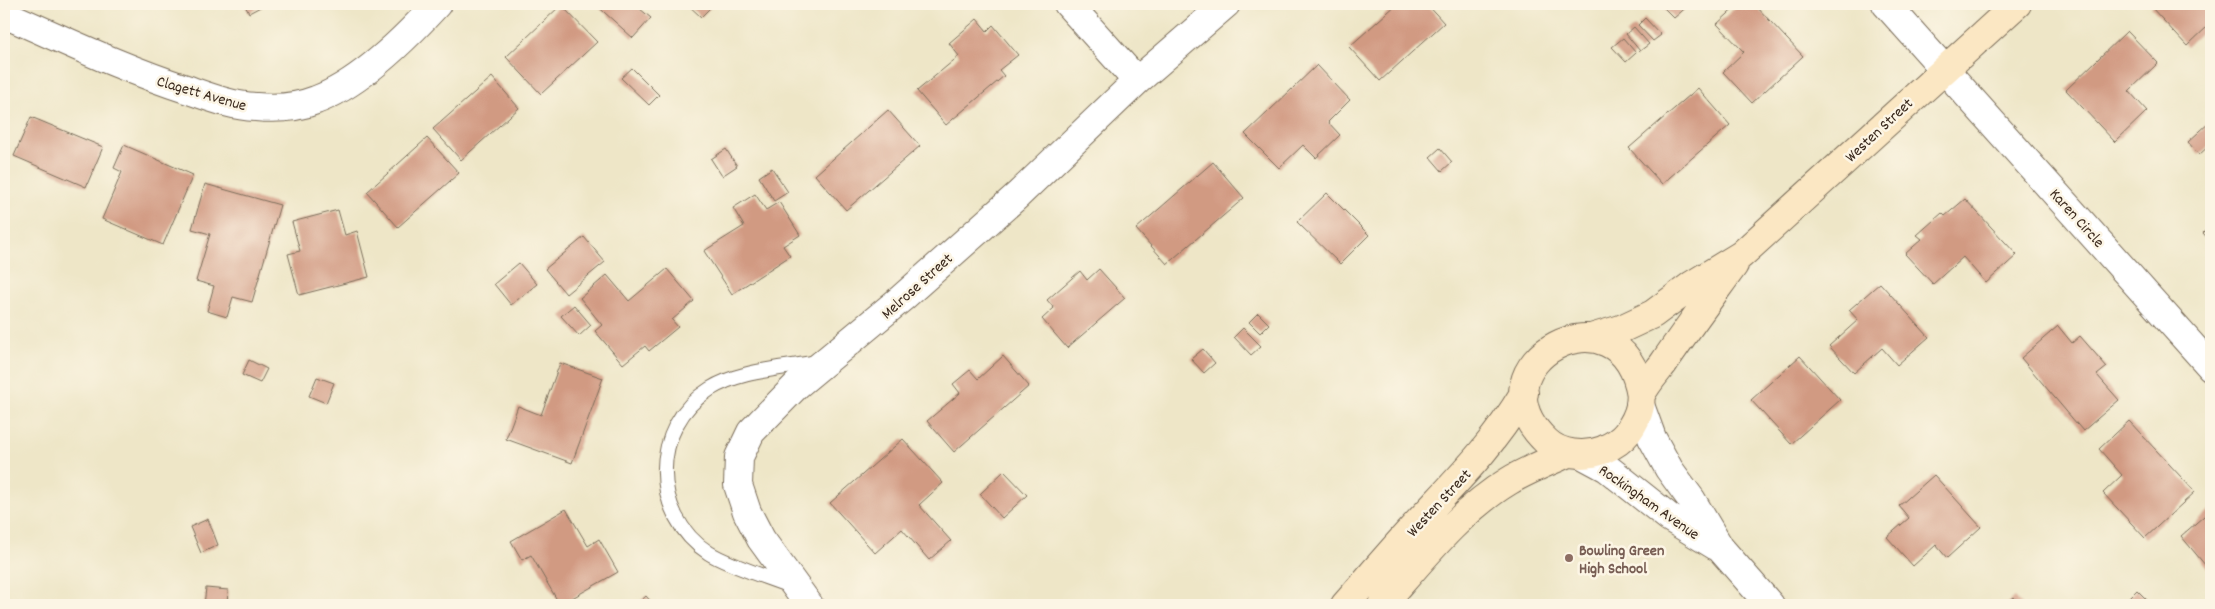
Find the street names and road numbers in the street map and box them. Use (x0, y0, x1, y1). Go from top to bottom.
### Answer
street label: Clagett Avenue (154, 71, 249, 118)
street label: Westen Street (1840, 93, 1919, 169)
street label: Karen Circle (2043, 184, 2109, 253)
street label: Melrose Street (877, 248, 959, 325)
street label: Rockingham Avenue (1593, 460, 1704, 546)
street label: Westen Street (1402, 464, 1478, 543)

